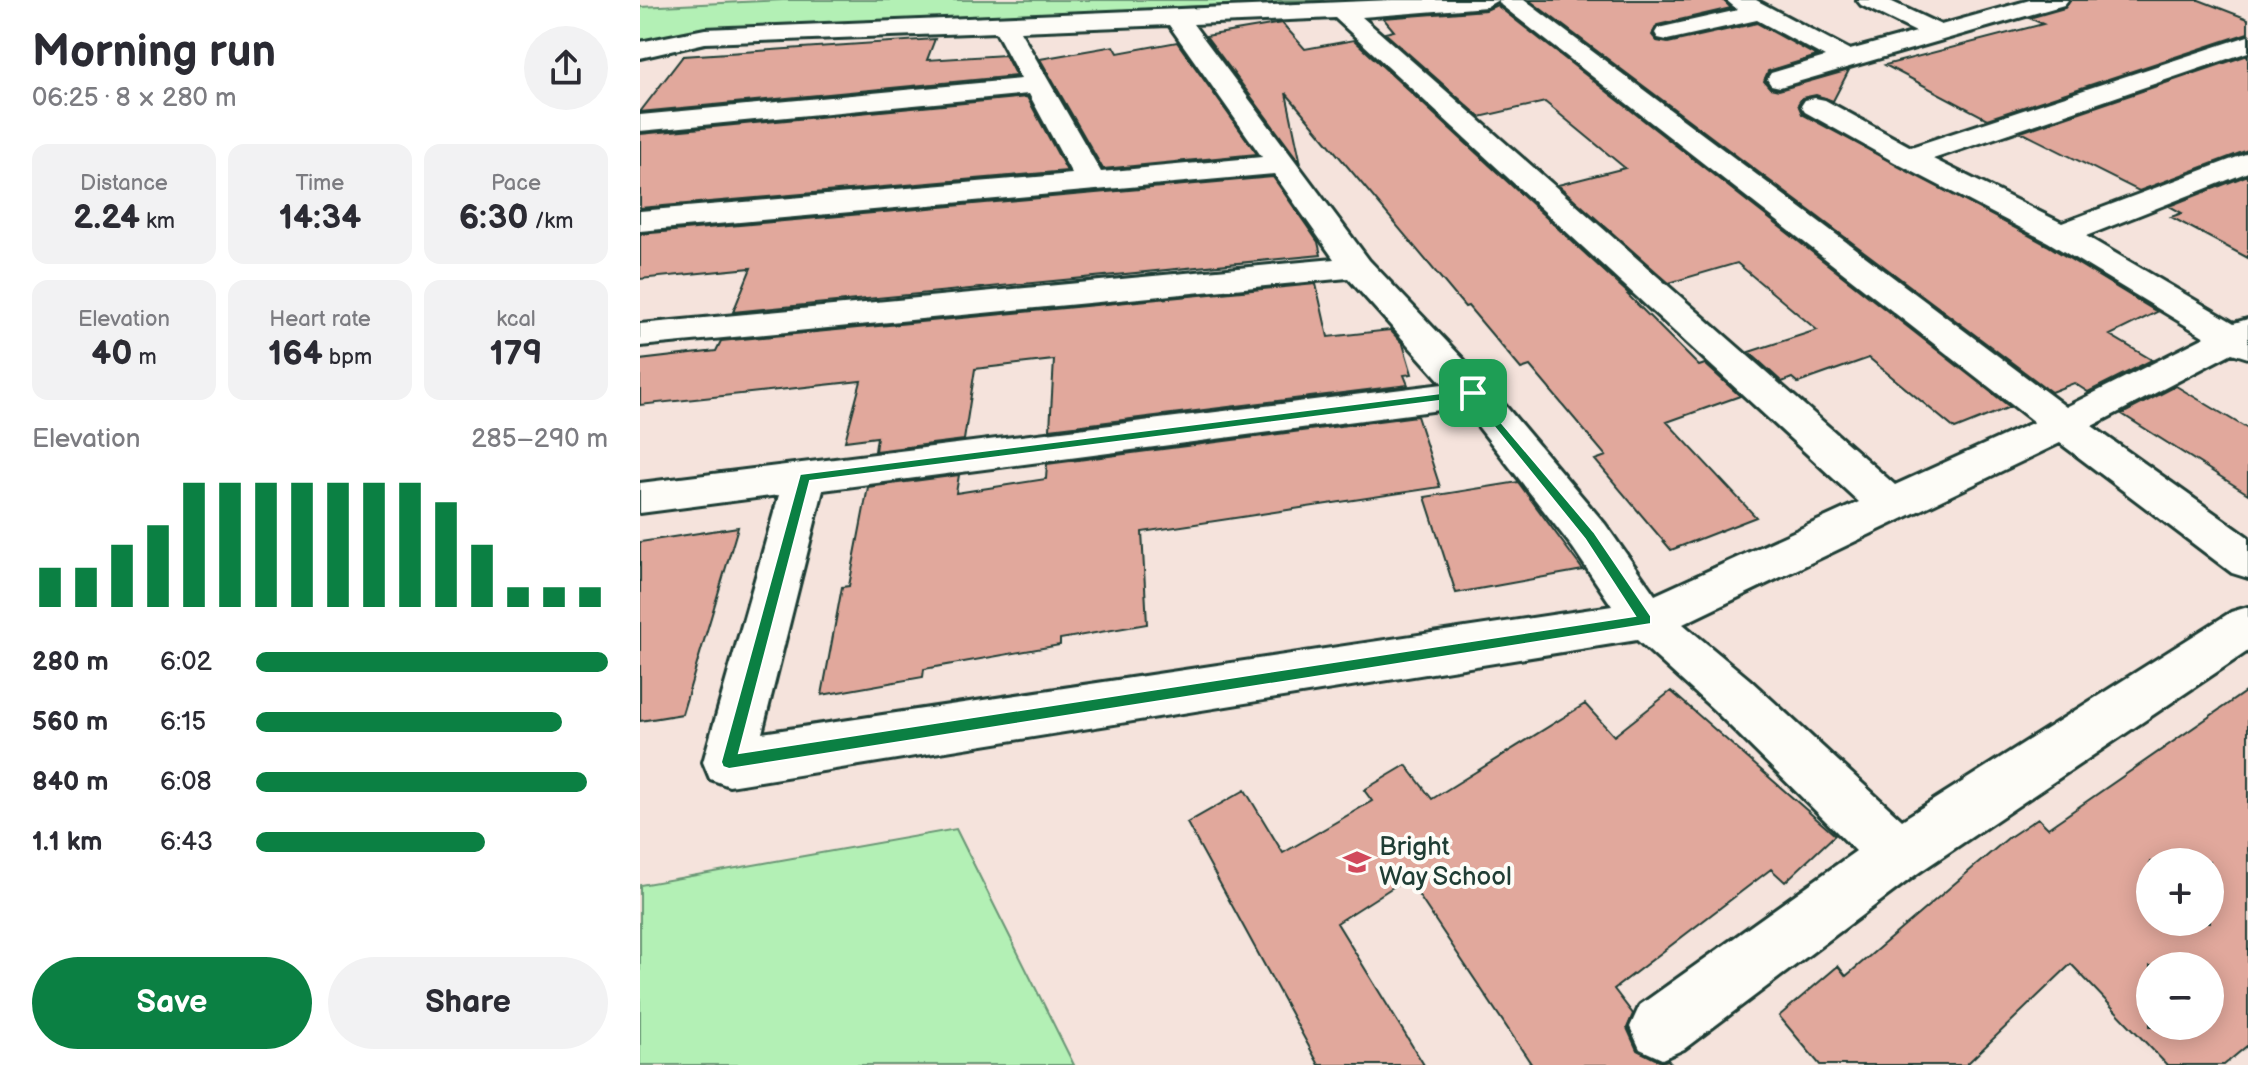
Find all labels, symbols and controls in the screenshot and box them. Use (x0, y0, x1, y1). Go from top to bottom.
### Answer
text: Morning run (32, 26, 276, 79)
button: share (524, 26, 608, 110)
text: 06:25 · 8 × 280 m (32, 83, 236, 114)
text: Distance (80, 170, 168, 197)
text: Time (296, 170, 344, 197)
text: Pace (491, 170, 541, 197)
text: 2.24 (73, 197, 140, 238)
text: 14:34 (279, 197, 361, 238)
text: 6:30 (459, 197, 528, 238)
text: km (140, 208, 175, 235)
text: /km (528, 208, 573, 235)
text: Elevation (78, 306, 170, 333)
text: Heart rate (269, 306, 371, 333)
text: kcal (496, 306, 536, 333)
text: 40 (91, 333, 133, 374)
text: 164 (268, 333, 323, 374)
text: 179 (489, 333, 543, 374)
text: m (133, 344, 157, 371)
text: bpm (323, 344, 372, 371)
pin (1439, 359, 1507, 427)
icon: arrive (1451, 371, 1495, 415)
text: Elevation (32, 424, 140, 455)
text: 285–290 m (471, 424, 608, 455)
text: 280 m (32, 647, 109, 678)
text: 6:02 (160, 647, 212, 678)
text: 560 m (32, 707, 108, 738)
text: 6:15 (160, 707, 206, 738)
text: 840 m (32, 767, 108, 798)
text: 6:08 (160, 767, 212, 798)
text: 1.1 km (32, 827, 102, 858)
text: 6:43 (160, 827, 213, 858)
place label: Bright Way School (1379, 832, 1512, 893)
school or university icon: Bright Way School (1342, 847, 1372, 877)
map controls (2136, 848, 2224, 1040)
button: + (2136, 848, 2224, 936)
button: − (2136, 952, 2224, 1040)
button: Save (32, 957, 312, 1049)
button: Share (328, 957, 608, 1049)

